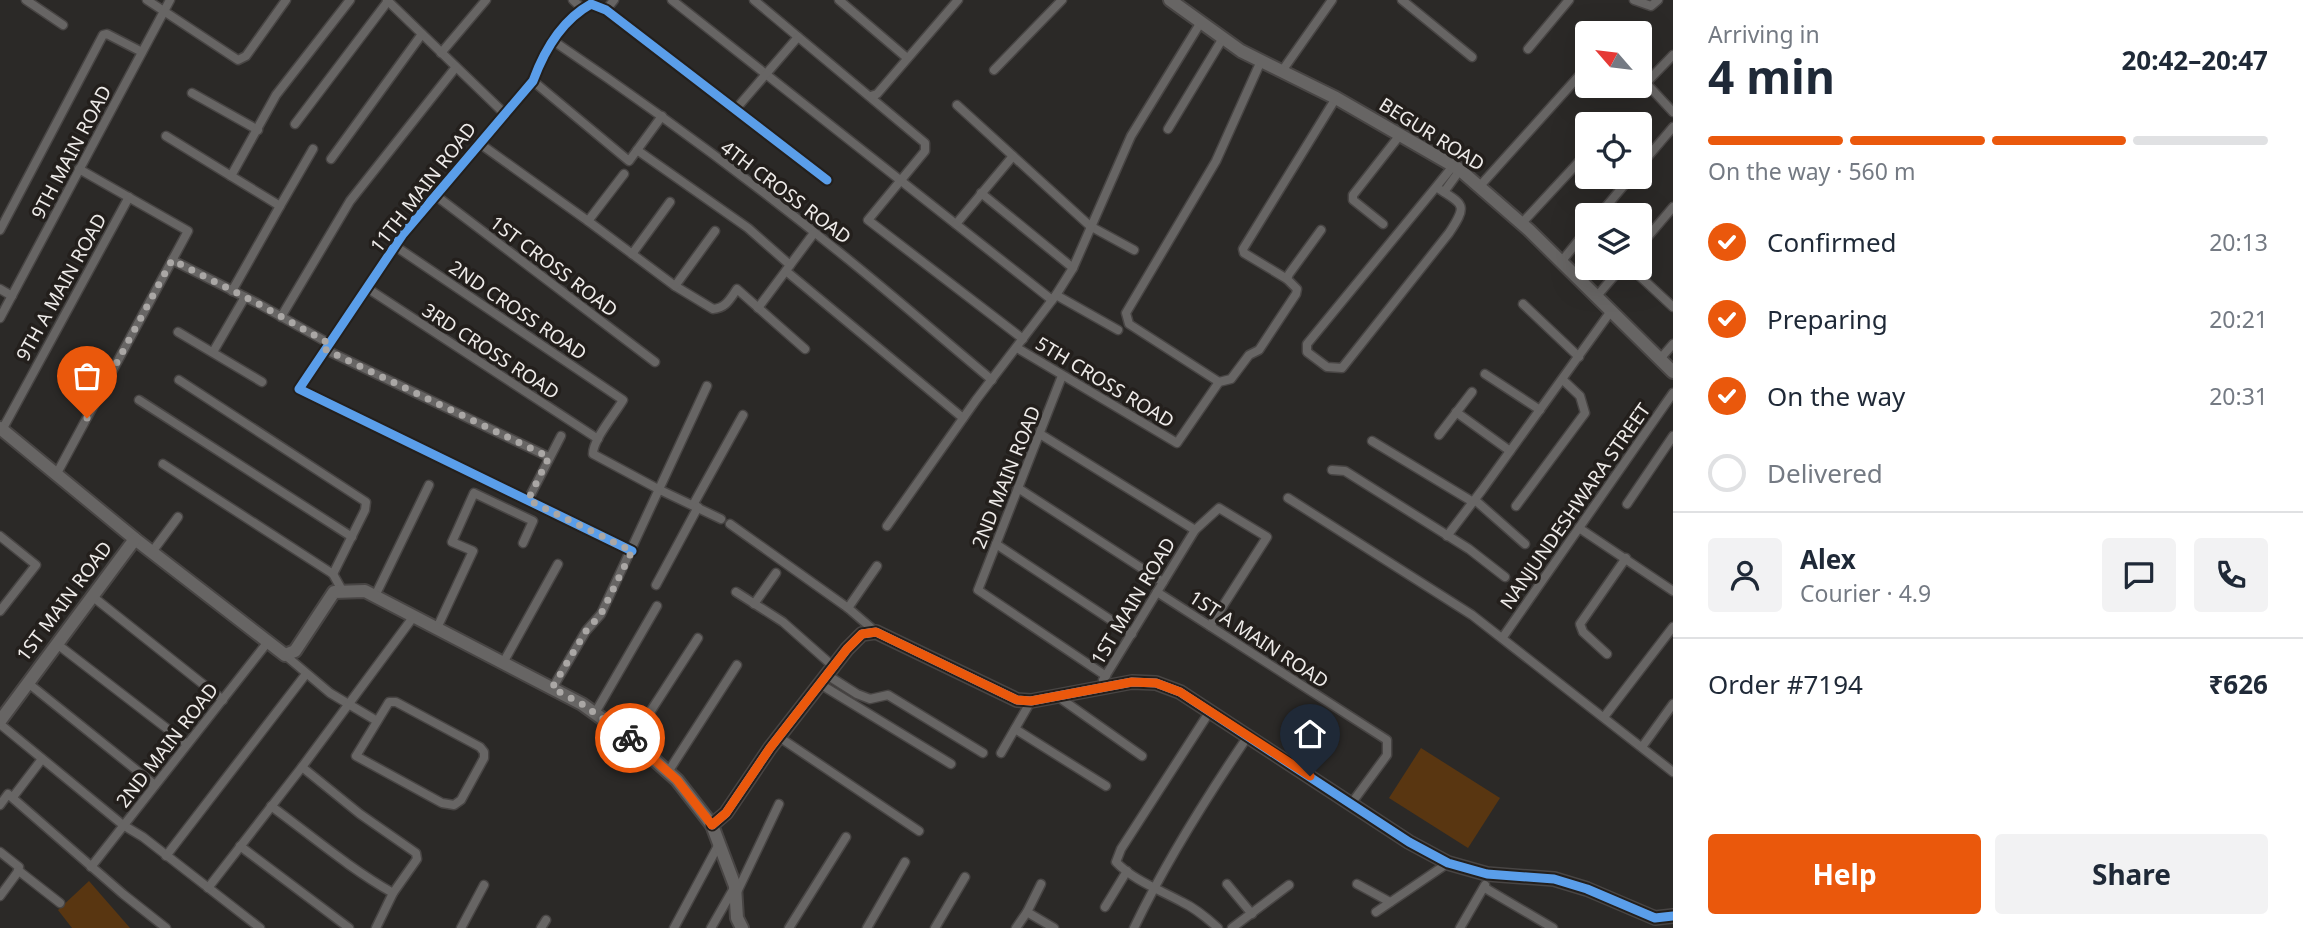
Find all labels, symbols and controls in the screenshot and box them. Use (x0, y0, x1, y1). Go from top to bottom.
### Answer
text: Arriving in (1708, 18, 1820, 50)
north arrow (1575, 21, 1652, 98)
map controls (1575, 21, 1652, 280)
text: 20:42–20:47 (2121, 42, 2268, 78)
text: 4 min (1708, 45, 1835, 107)
street label: 9TH MAIN ROAD (25, 81, 117, 223)
street label: BEGUR ROAD (1374, 91, 1490, 177)
button: locate (1575, 112, 1652, 189)
street label: 11TH MAIN ROAD (364, 116, 482, 258)
street label: 4TH CROSS ROAD (715, 134, 857, 250)
text: On the way · 560 m (1708, 155, 1915, 187)
button: layers (1575, 203, 1652, 280)
street label: 9TH A MAIN ROAD (10, 209, 112, 365)
street label: 1ST CROSS ROAD (485, 209, 623, 323)
icon: check (1708, 223, 1746, 261)
text: Confirmed (1767, 224, 1897, 260)
text: 20:13 (2209, 226, 2268, 258)
street label: 2ND CROSS ROAD (444, 254, 592, 366)
street label: 3RD CROSS ROAD (418, 297, 564, 405)
icon: check (1708, 300, 1746, 338)
text: Preparing (1767, 301, 1888, 337)
text: 20:21 (2209, 303, 2268, 335)
street label: 5TH CROSS ROAD (1031, 330, 1179, 434)
pin (57, 346, 117, 418)
icon: bag (68, 357, 106, 395)
icon: check (1708, 377, 1746, 415)
text: On the way (1767, 378, 1905, 414)
text: 20:31 (2209, 380, 2268, 412)
street label: NANJUNDESHWARA STREET (1494, 397, 1656, 614)
street label: 2ND MAIN ROAD (966, 402, 1046, 552)
text: Delivered (1767, 455, 1883, 491)
street label: 1ST MAIN ROAD (1085, 532, 1181, 670)
street label: 1ST MAIN ROAD (10, 536, 118, 666)
button: person (1708, 538, 1782, 612)
button: chat (2102, 538, 2176, 612)
button: phone (2194, 538, 2268, 612)
text: Alex (1800, 541, 1856, 577)
text: Courier · 4.9 (1800, 577, 1931, 609)
street label: 1ST A MAIN ROAD (1184, 584, 1334, 694)
text: Order #7194 (1708, 666, 1863, 702)
text: ₹626 (2209, 666, 2268, 702)
street label: 2ND MAIN ROAD (110, 677, 224, 813)
courier (595, 703, 665, 773)
pin (1280, 704, 1340, 776)
icon: home (1291, 715, 1329, 753)
icon: bike (611, 719, 649, 757)
button: Help (1708, 834, 1981, 914)
button: Share (1995, 834, 2268, 914)

